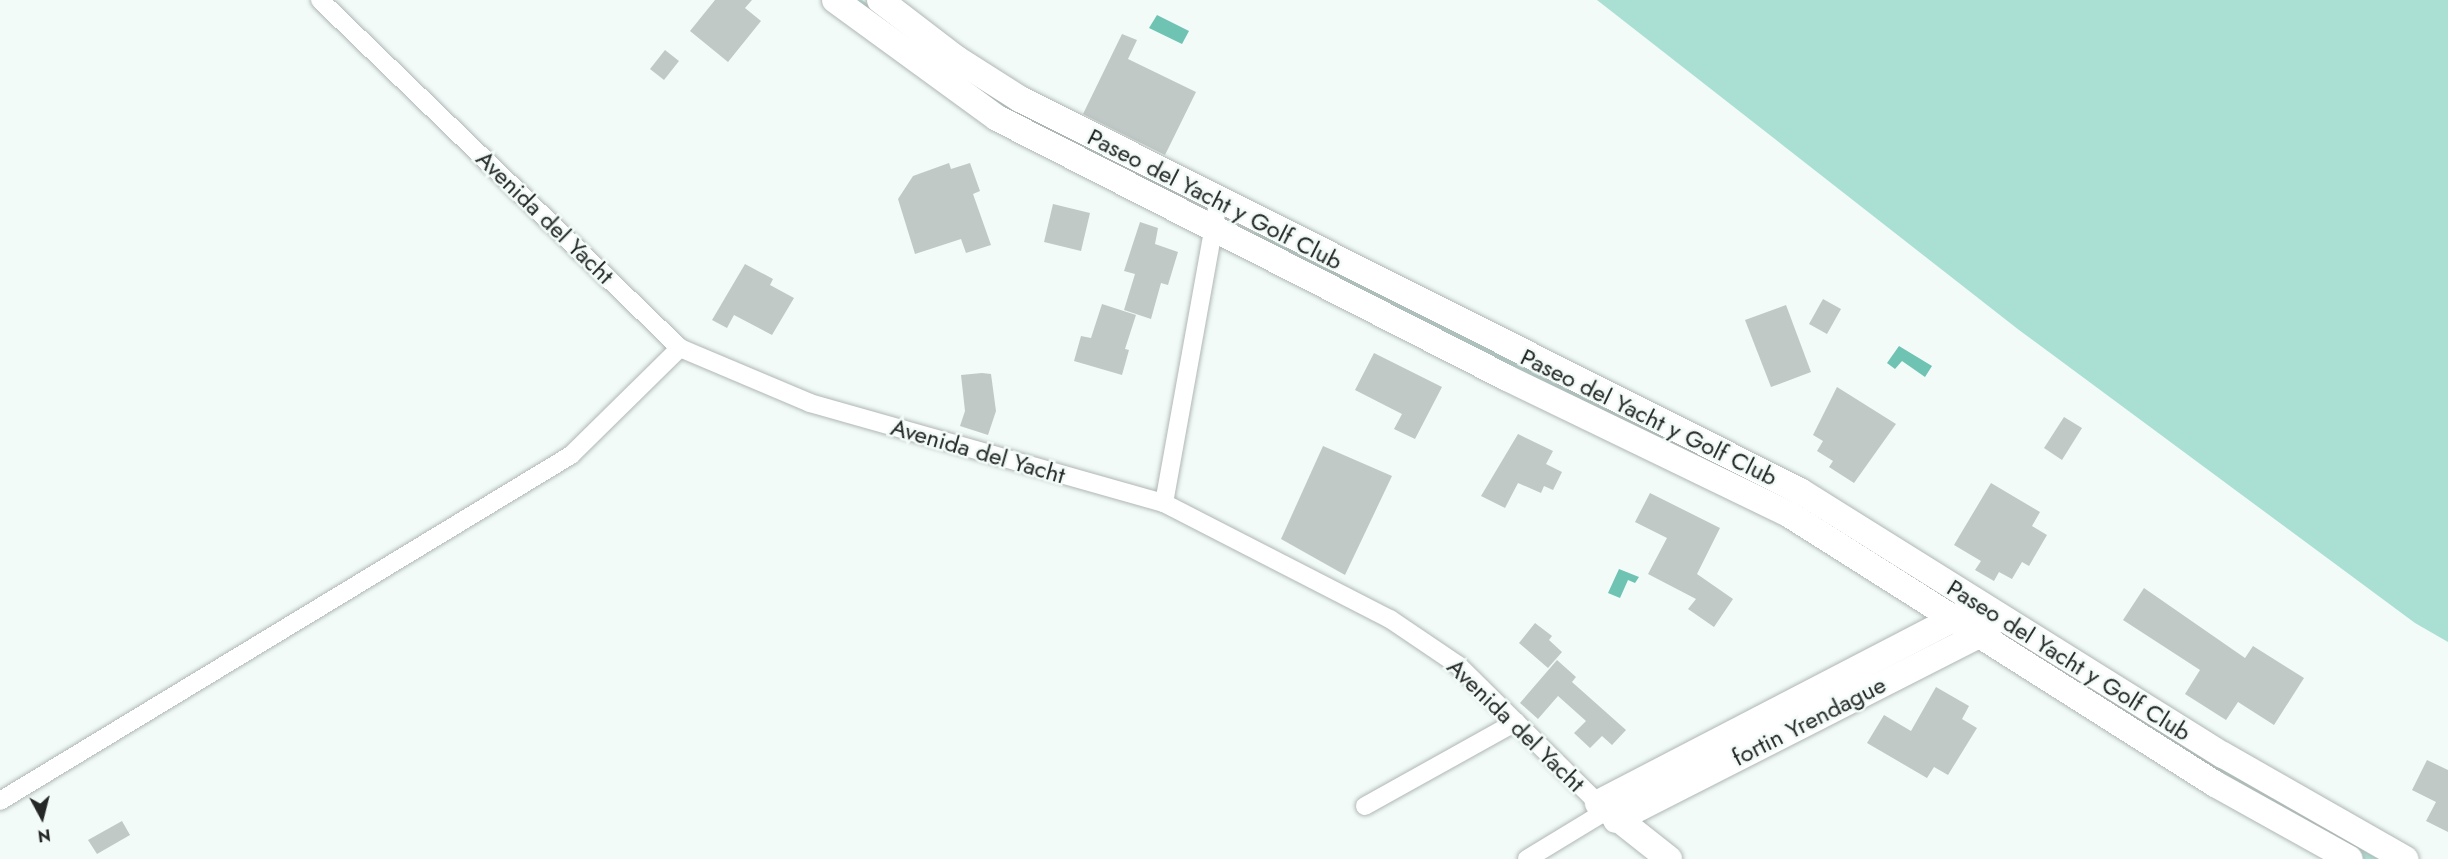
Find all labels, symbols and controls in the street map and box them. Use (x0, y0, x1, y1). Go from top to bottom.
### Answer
street label: Paseo del Yacht y Golf Club (1083, 122, 1347, 276)
street label: Avenida del Yacht (470, 144, 620, 290)
street label: Paseo del Yacht y Golf Club (1516, 342, 1782, 492)
street label: Avenida del Yacht (888, 412, 1068, 490)
street label: Paseo del Yacht y Golf Club (1942, 573, 2196, 747)
street label: Avenida del Yacht (1441, 652, 1591, 798)
street label: fortin Yrendague (1728, 670, 1890, 772)
north arrow (12, 787, 72, 847)
text: N (37, 823, 52, 848)

